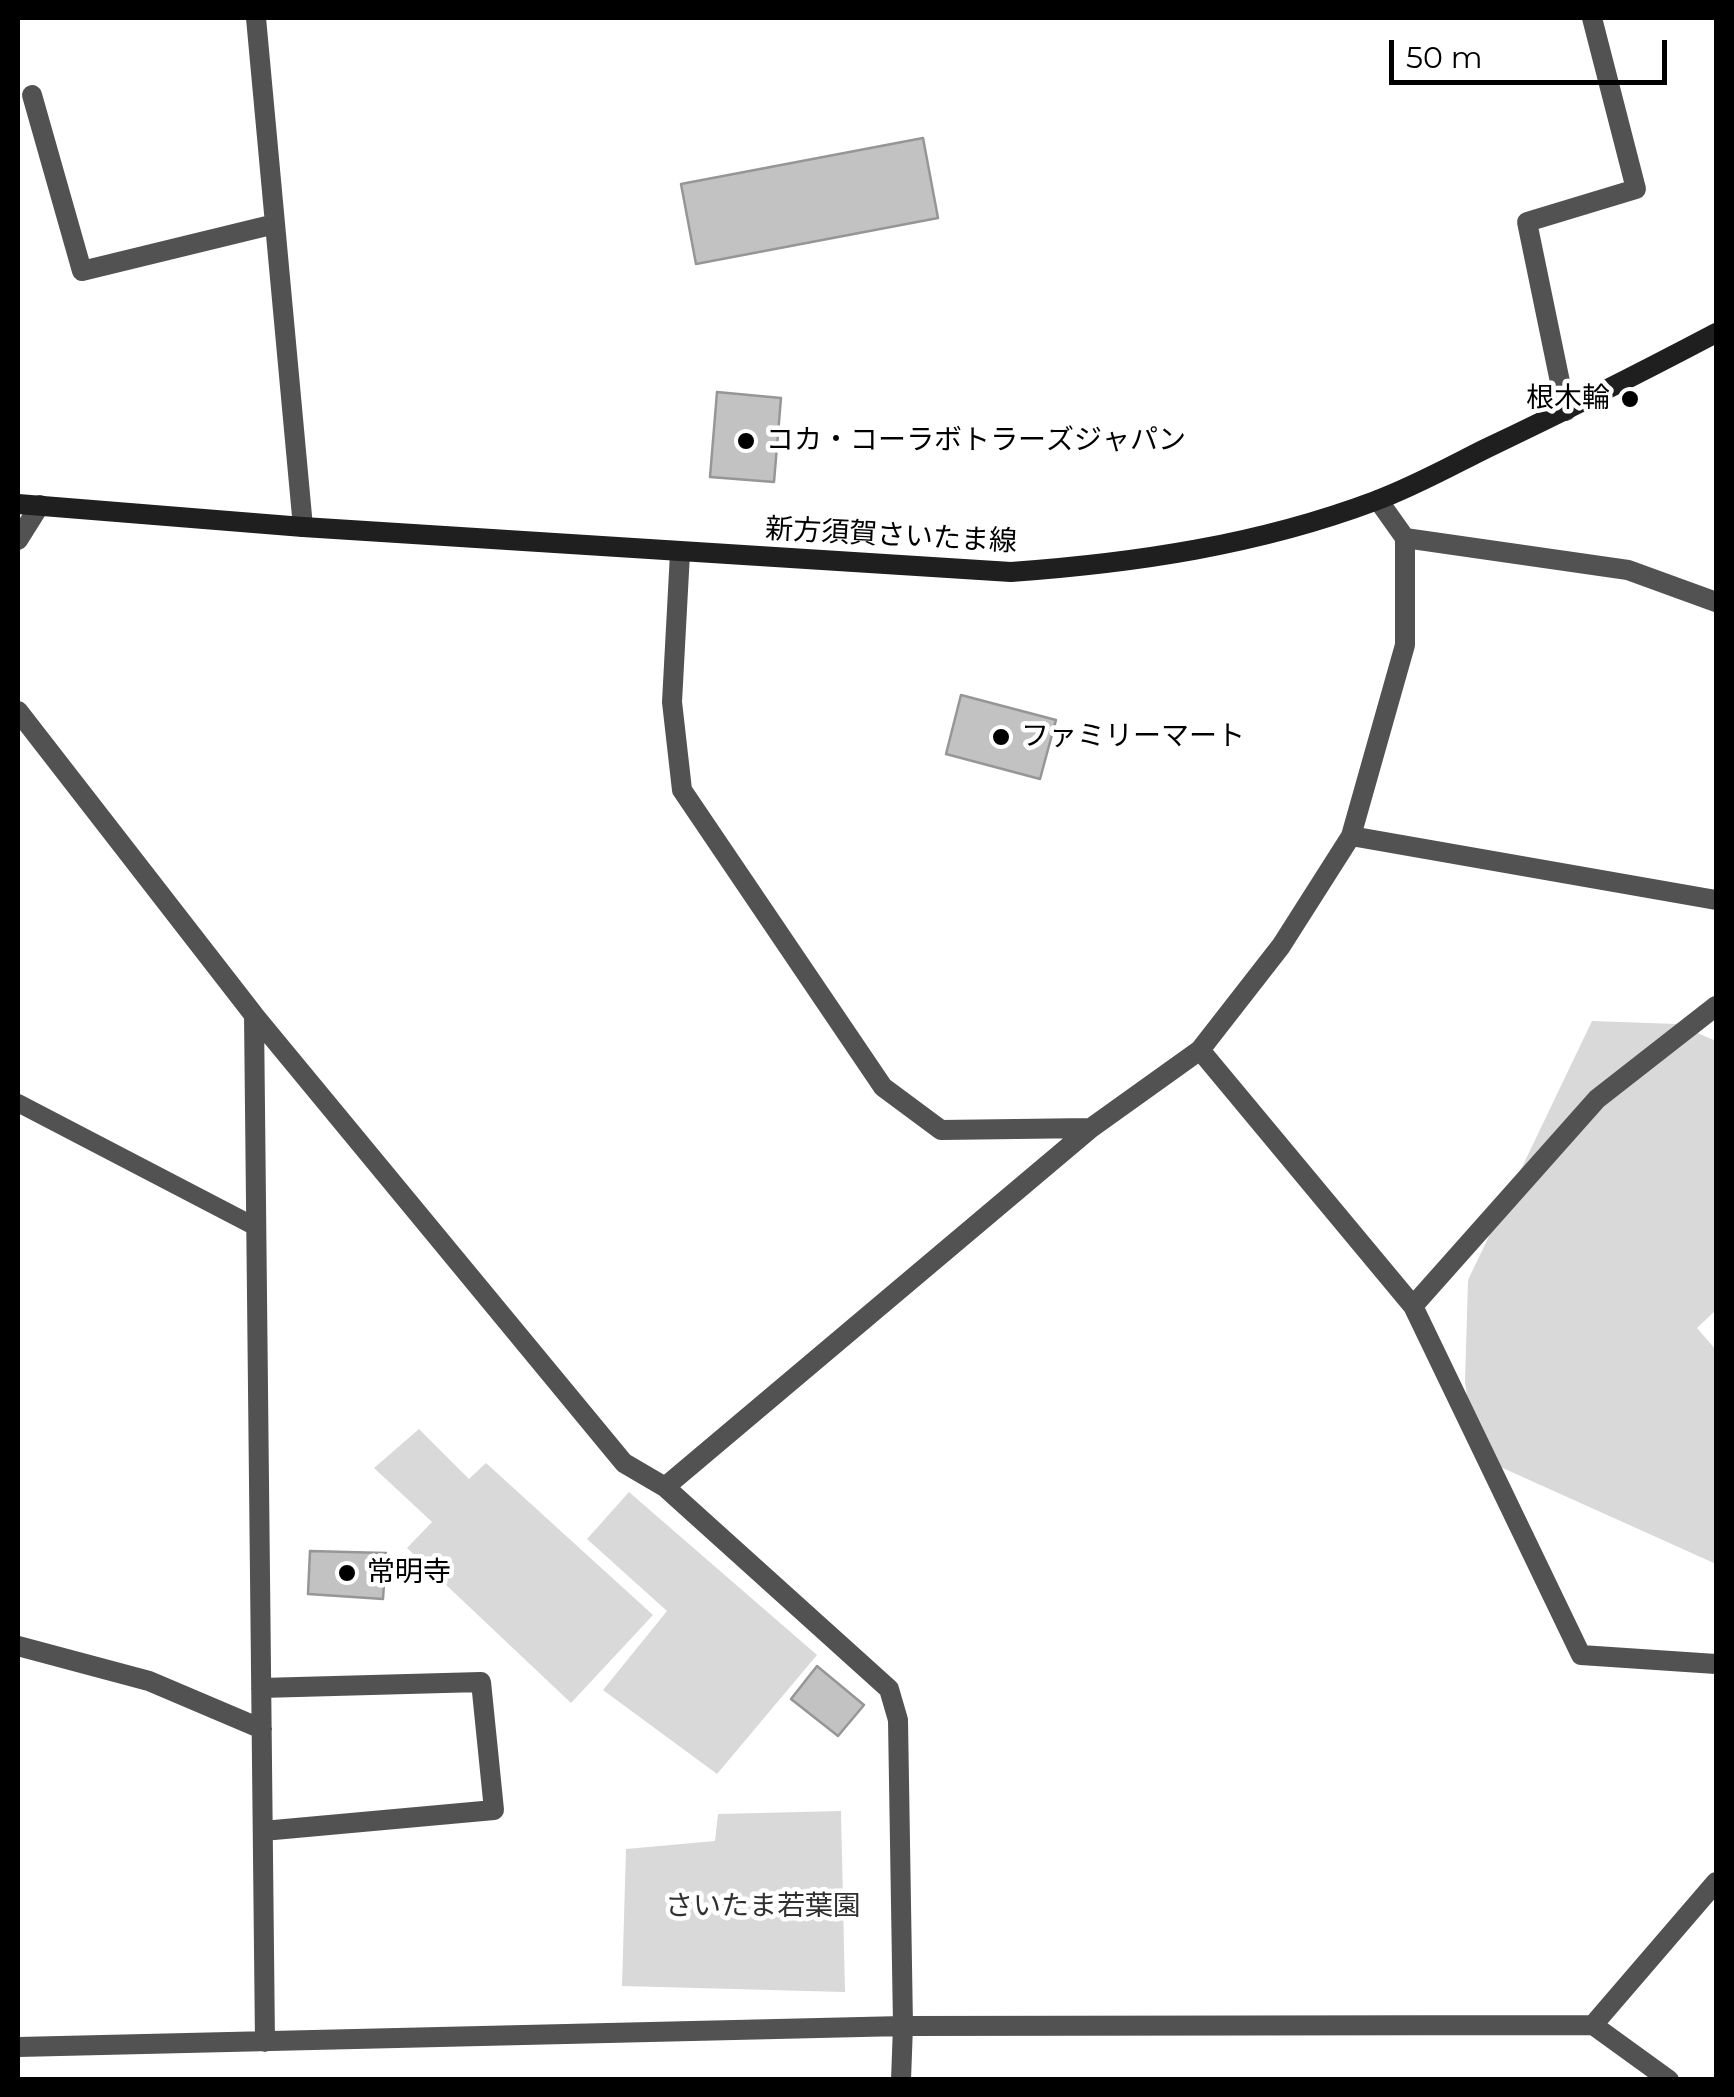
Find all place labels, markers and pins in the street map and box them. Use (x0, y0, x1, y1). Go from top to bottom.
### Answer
place label: 根木輪 (1526, 382, 1610, 416)
marker: 根木輪 (1619, 388, 1641, 410)
place label: コカ・コーラボトラーズジャパン (766, 424, 1186, 458)
marker: コカ・コーラボトラーズジャパン (735, 430, 757, 452)
place label: ファミリーマート (1021, 720, 1245, 754)
marker: ファミリーマート (990, 726, 1012, 748)
place label: 常明寺 (367, 1556, 451, 1590)
marker: 常明寺 (336, 1562, 358, 1584)

